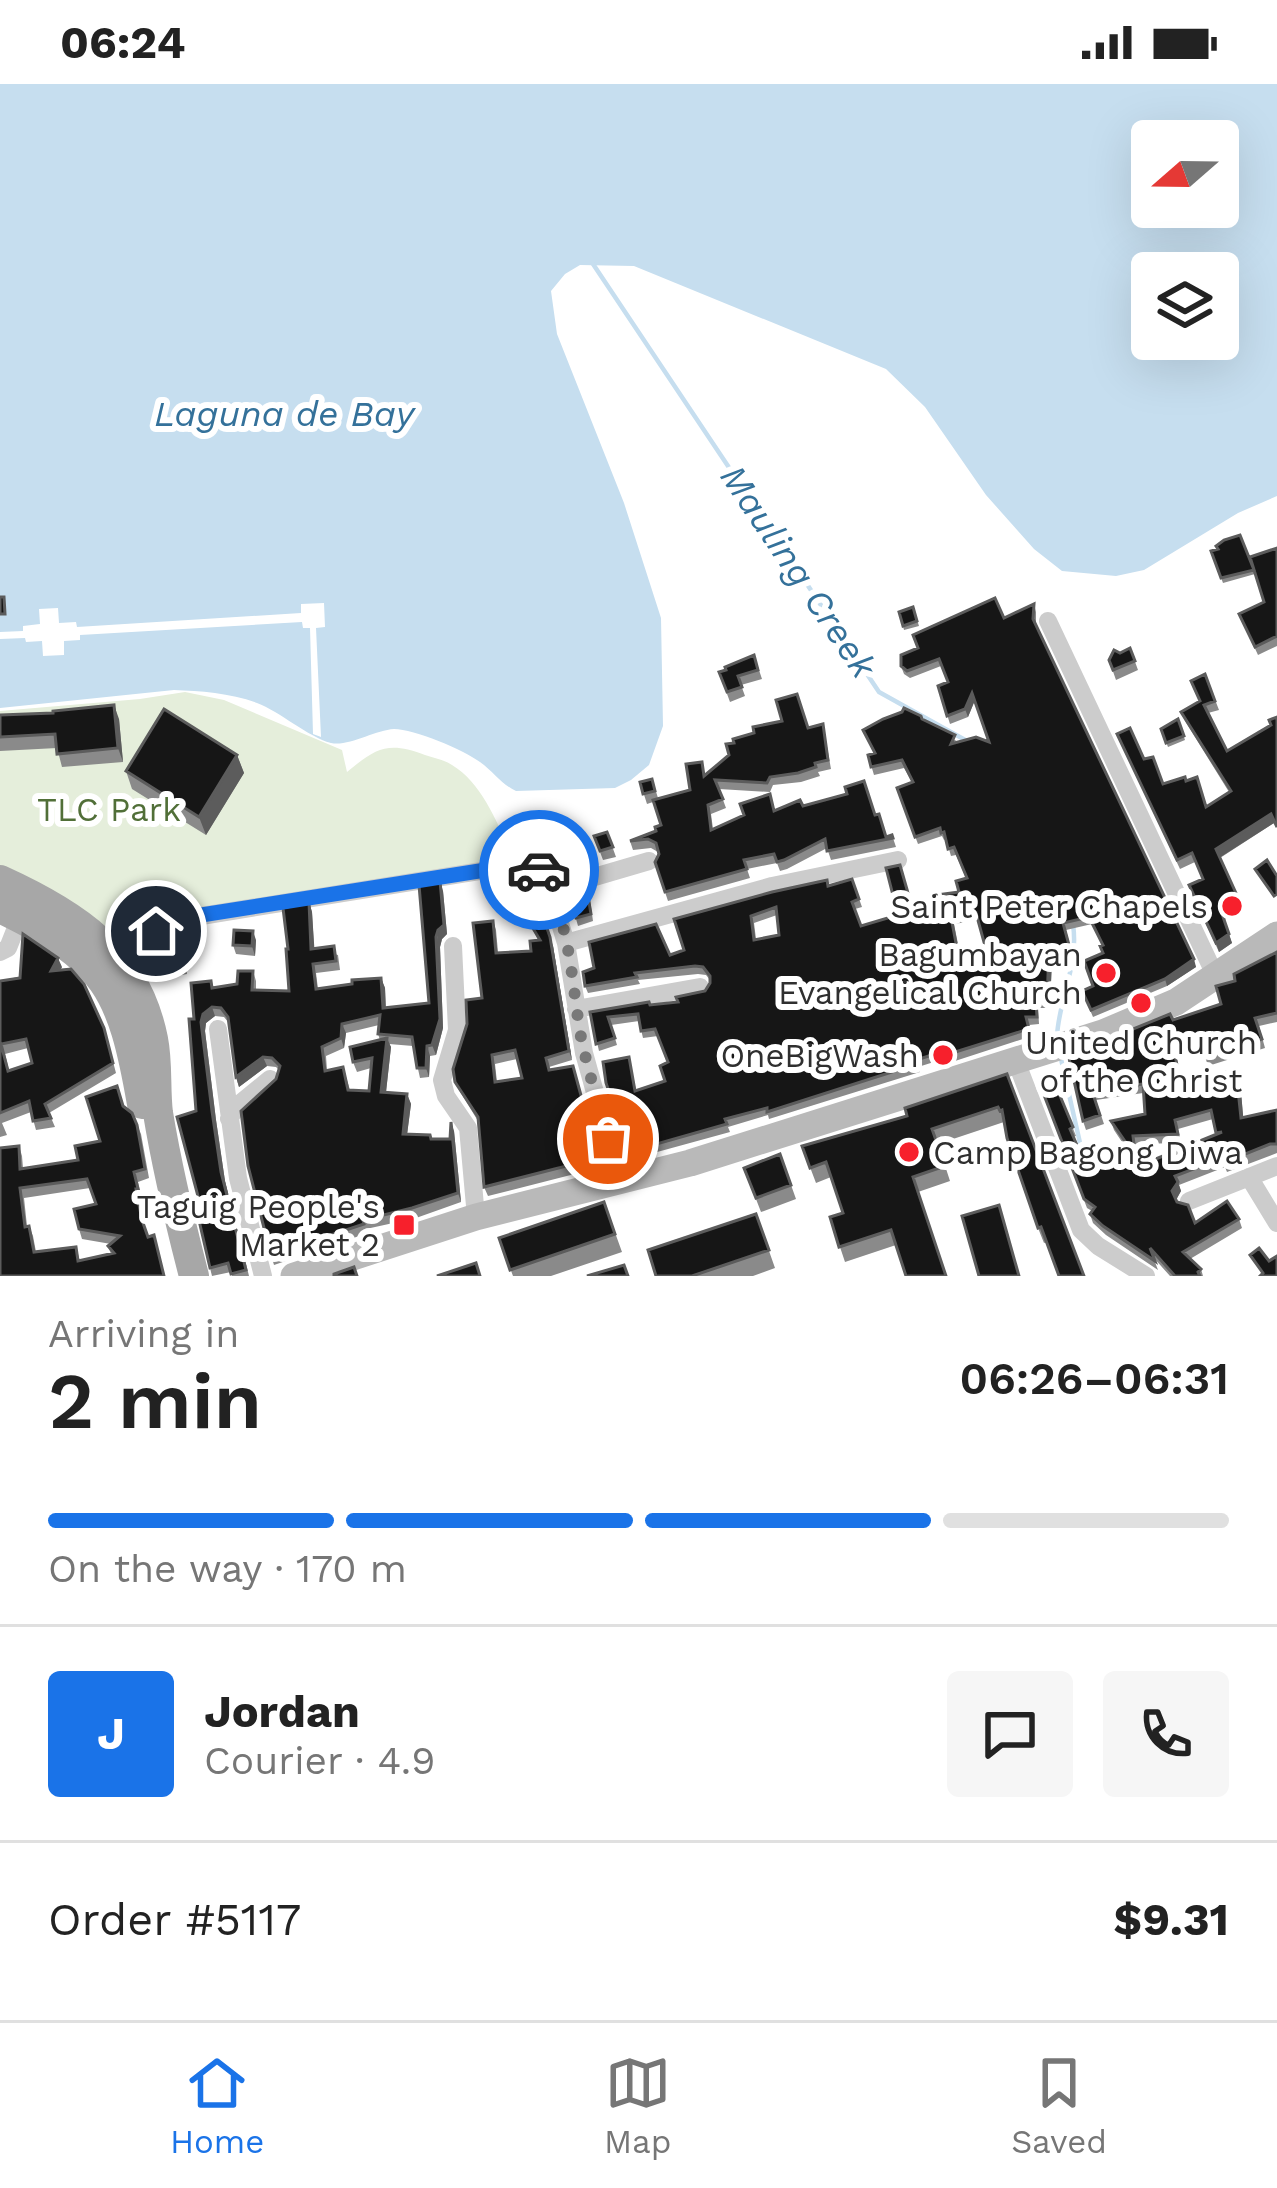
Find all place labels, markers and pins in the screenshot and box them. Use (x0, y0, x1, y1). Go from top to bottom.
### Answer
pin (105, 880, 207, 982)
place label: Saint Peter Chapels (890, 887, 1208, 926)
marker: Saint Peter Chapels (1219, 893, 1245, 919)
place label: Bagumbayan Evangelical Church (778, 935, 1082, 1012)
marker: Bagumbayan Evangelical Church (1093, 960, 1119, 986)
marker: United Church of the Christ (1128, 990, 1154, 1016)
place label: United Church of the Christ (1025, 1023, 1257, 1100)
place label: OneBigWash (720, 1036, 919, 1075)
marker: OneBigWash (930, 1042, 956, 1068)
pin (557, 1088, 659, 1190)
place label: Camp Bagong Diwa (933, 1133, 1243, 1172)
marker: Camp Bagong Diwa (896, 1139, 922, 1165)
place label: Taguig People's Market 2 (137, 1187, 380, 1264)
marker: Taguig People's Market 2 (391, 1212, 417, 1238)

